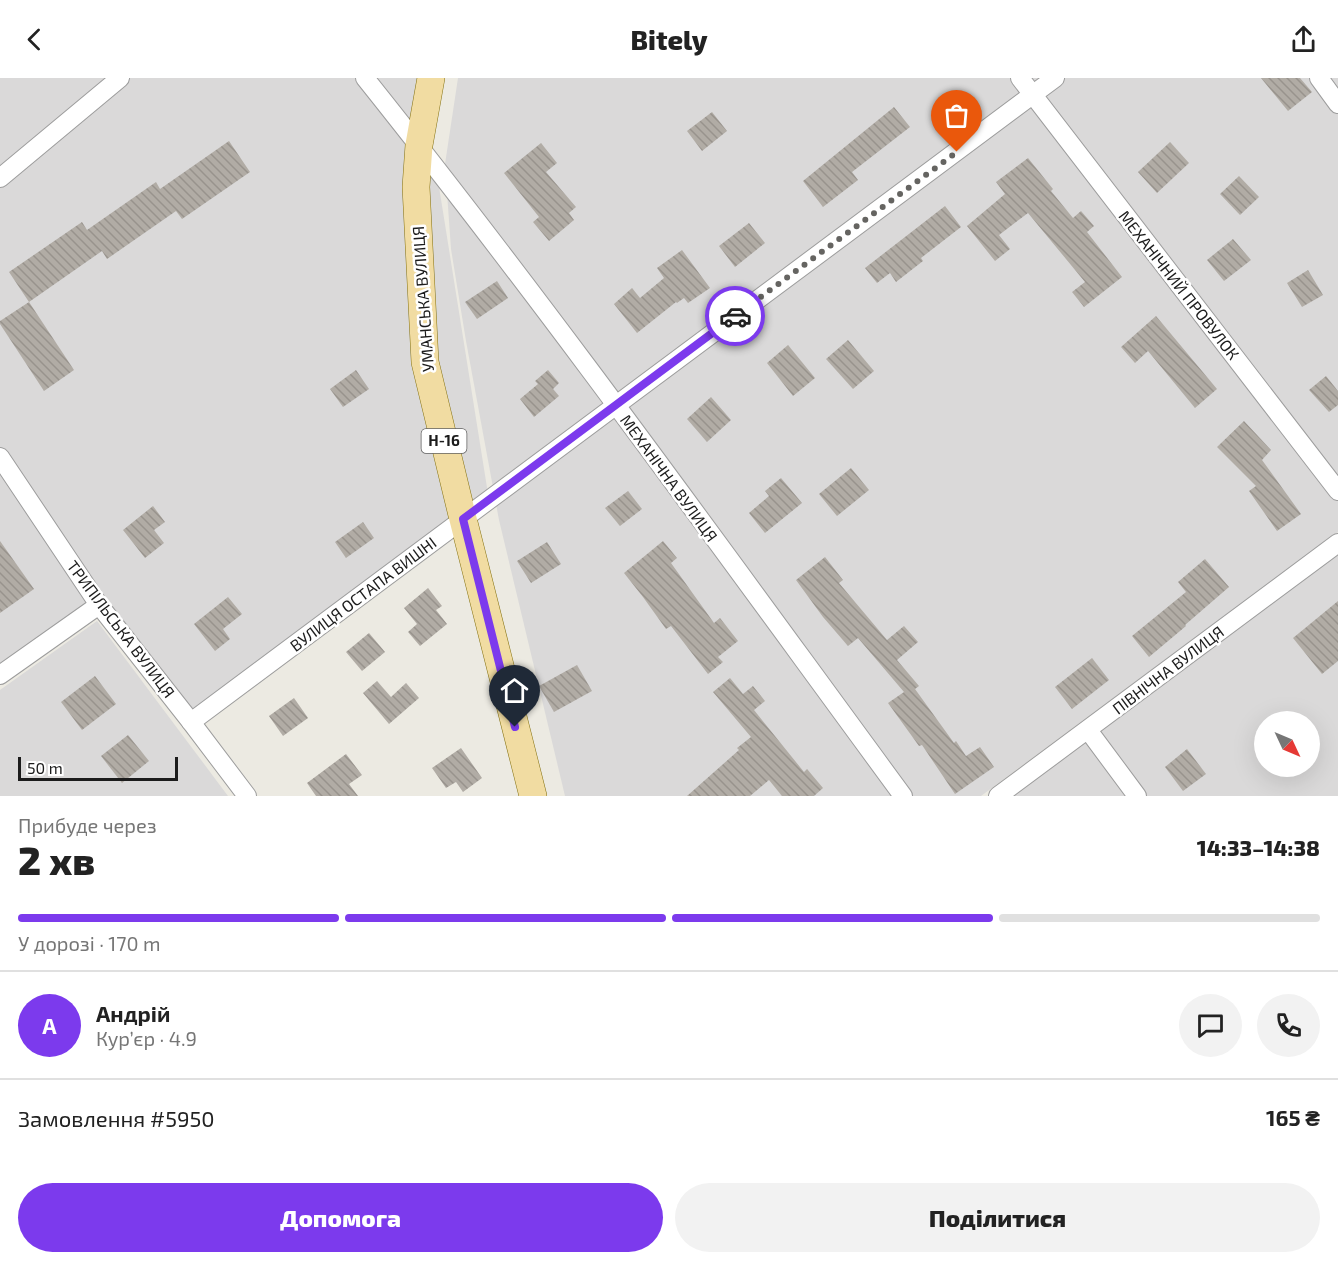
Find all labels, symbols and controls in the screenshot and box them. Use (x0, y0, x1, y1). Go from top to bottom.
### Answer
icon: back (18, 23, 51, 56)
text: Bitely (631, 23, 707, 55)
icon: share (1287, 23, 1320, 56)
pin (931, 90, 982, 152)
icon: bag (940, 99, 973, 132)
street label: МЕХАНІЧНИЙ ПРОВУЛОК (1115, 206, 1244, 363)
street label: УМАНСЬКА ВУЛИЦЯ (408, 226, 437, 373)
courier (705, 286, 765, 346)
icon: car (719, 300, 752, 333)
street label: МЕХАНІЧНА ВУЛИЦЯ (617, 410, 722, 545)
road number: Н-16 (422, 429, 466, 453)
street label: ВУЛИЦЯ ОСТАПА ВИШНІ (286, 532, 440, 655)
street label: ТРИПІЛЬСЬКА ВУЛИЦЯ (64, 556, 179, 701)
street label: ПІВНІЧНА ВУЛИЦЯ (1108, 622, 1227, 718)
pin (489, 665, 540, 727)
icon: home (498, 674, 531, 707)
north arrow (1254, 711, 1320, 777)
map controls (1254, 711, 1320, 777)
scale bar (18, 754, 178, 782)
text: 50 m (27, 758, 63, 777)
text: Прибуде через (18, 813, 157, 837)
text: 14:33–14:38 (1197, 834, 1320, 860)
text: 2 хв (18, 836, 95, 883)
text: У дорозі · 170 m (18, 931, 161, 955)
button: chat (1179, 994, 1242, 1057)
button: phone (1257, 994, 1320, 1057)
text: Андрій (96, 1000, 170, 1026)
text: А (42, 1012, 57, 1038)
text: Кур’єр · 4.9 (96, 1026, 197, 1050)
text: 165 ₴ (1266, 1104, 1320, 1130)
text: Замовлення #5950 (18, 1105, 215, 1131)
button: Допомога (18, 1183, 663, 1252)
button: Поділитися (675, 1183, 1320, 1252)

